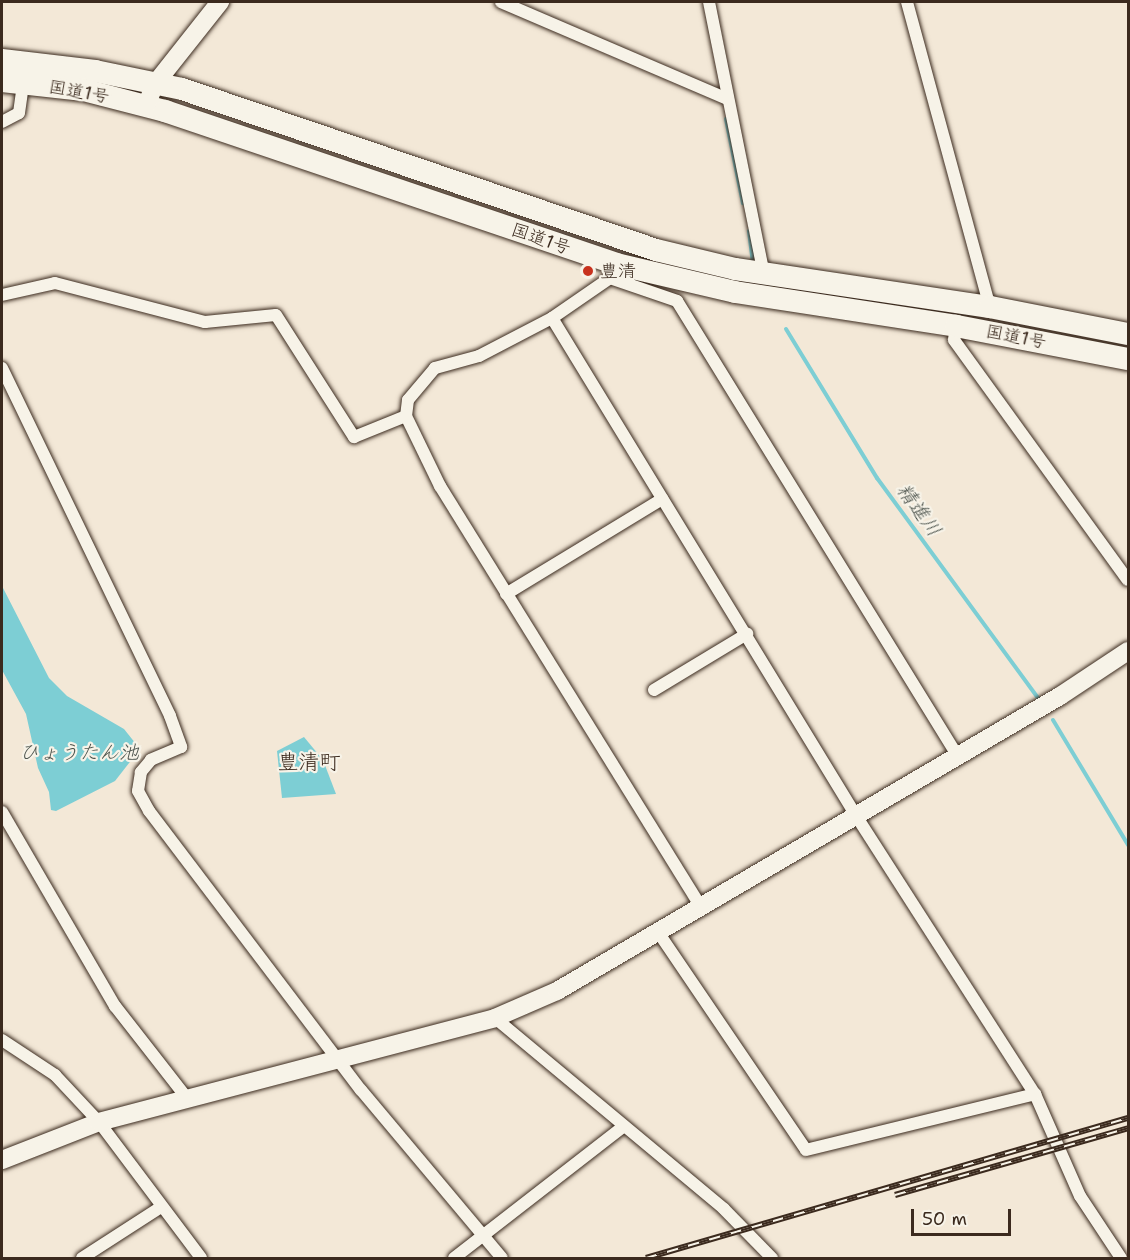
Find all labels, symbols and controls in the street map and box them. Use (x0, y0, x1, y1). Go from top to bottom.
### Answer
street label: 国道1号 (47, 76, 111, 108)
street label: 国道1号 (508, 219, 574, 259)
place label: 豊清 (600, 260, 636, 282)
marker: 豊清 (581, 264, 595, 278)
street label: 国道1号 (984, 321, 1048, 353)
water label: 精進川 (892, 479, 946, 541)
water label: ひょうたん池 (19, 740, 139, 764)
district label: 豊清町 (278, 749, 340, 775)
scale bar (914, 1197, 1014, 1235)
text: 50 m (922, 1207, 967, 1231)

